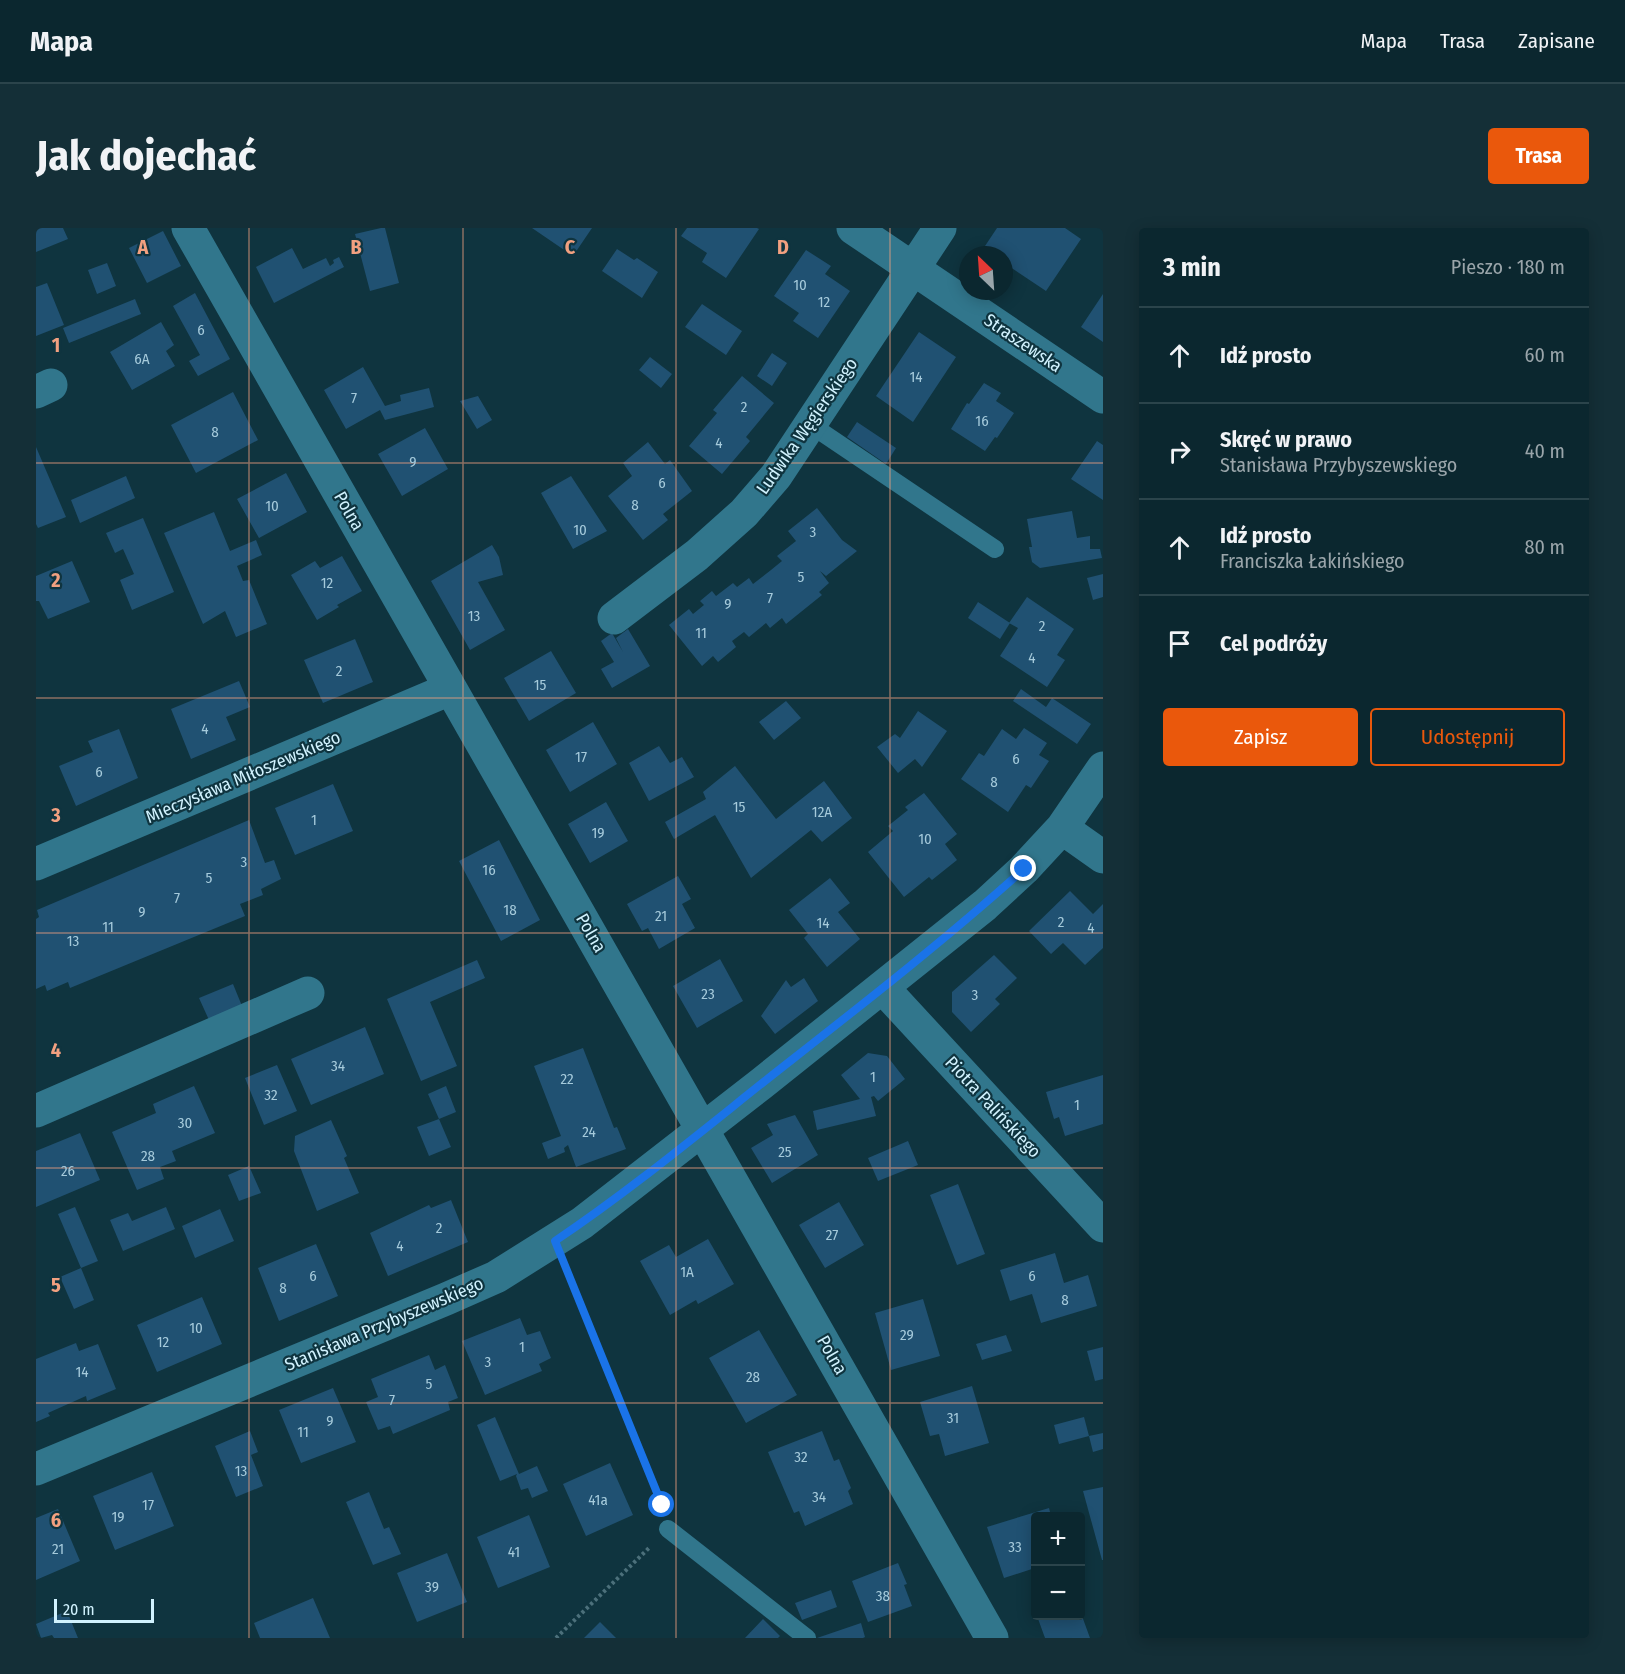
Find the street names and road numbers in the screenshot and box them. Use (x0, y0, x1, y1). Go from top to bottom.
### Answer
street label: Straszewska (980, 309, 1066, 377)
street label: Ludwika Węgierskiego (752, 354, 862, 498)
street label: Polna (329, 488, 369, 535)
street label: Mieczysława Miłoszewskiego (142, 726, 344, 828)
street label: Polna (571, 910, 611, 957)
street label: Piotra Palińskiego (940, 1052, 1046, 1162)
street label: Stanisława Przybyszewskiego (281, 1272, 487, 1376)
street label: Polna (812, 1332, 852, 1379)

